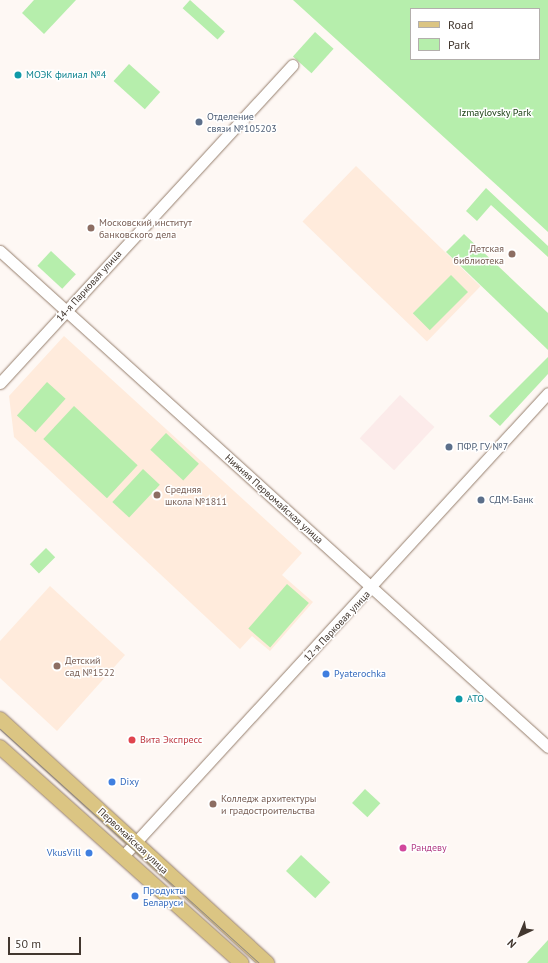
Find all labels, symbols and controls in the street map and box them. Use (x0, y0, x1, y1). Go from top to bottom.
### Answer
legend (410, 8, 540, 60)
text: Road (448, 17, 473, 32)
text: Park (448, 37, 470, 52)
place label: МОЭК филиал №4 (26, 69, 106, 81)
marker: МОЭК филиал №4 (13, 70, 23, 80)
park label: Izmaylovsky Park (459, 107, 531, 119)
place label: Отделение связи №105203 (207, 110, 277, 134)
marker: Отделение связи №105203 (194, 117, 204, 127)
place label: Московский институт банковского дела (99, 216, 192, 240)
marker: Московский институт банковского дела (86, 223, 96, 233)
place label: Детская библиотека (454, 242, 504, 266)
street label: 14-я Парковая улица (54, 248, 124, 324)
marker: Детская библиотека (507, 249, 517, 259)
place label: ПФР, ГУ №7 (457, 441, 509, 453)
marker: ПФР, ГУ №7 (444, 442, 454, 452)
street label: Нижняя Первомайская улица (223, 452, 325, 546)
place label: Средняя школа №1811 (165, 483, 227, 506)
marker: Средняя школа №1811 (152, 490, 162, 500)
place label: СДМ-Банк (489, 494, 533, 506)
marker: СДМ-Банк (476, 495, 486, 505)
street label: 12-я Парковая улица (301, 588, 373, 664)
place label: Детский сад №1522 (65, 654, 115, 678)
marker: Детский сад №1522 (52, 661, 62, 671)
place label: Pyaterochka (334, 668, 386, 680)
marker: Pyaterochka (321, 669, 331, 679)
place label: АТО (467, 693, 484, 705)
marker: АТО (454, 694, 464, 704)
place label: Вита Экспресс (140, 734, 202, 746)
marker: Вита Экспресс (127, 735, 137, 745)
place label: Dixy (120, 776, 139, 788)
marker: Dixy (107, 777, 117, 787)
place label: Колледж архитектуры и градостроительства (221, 792, 316, 816)
marker: Колледж архитектуры и градостроительства (208, 799, 218, 809)
street label: Первомайская улица (95, 805, 171, 877)
place label: Рандеву (411, 842, 447, 854)
marker: Рандеву (398, 843, 408, 853)
place label: VkusVill (47, 847, 81, 859)
marker: VkusVill (84, 848, 94, 858)
place label: Продукты Беларуси (143, 884, 186, 908)
marker: Продукты Беларуси (130, 891, 140, 901)
north arrow (500, 915, 540, 955)
scale bar (10, 929, 83, 955)
text: 50 m (15, 936, 41, 951)
text: N (504, 936, 519, 951)

